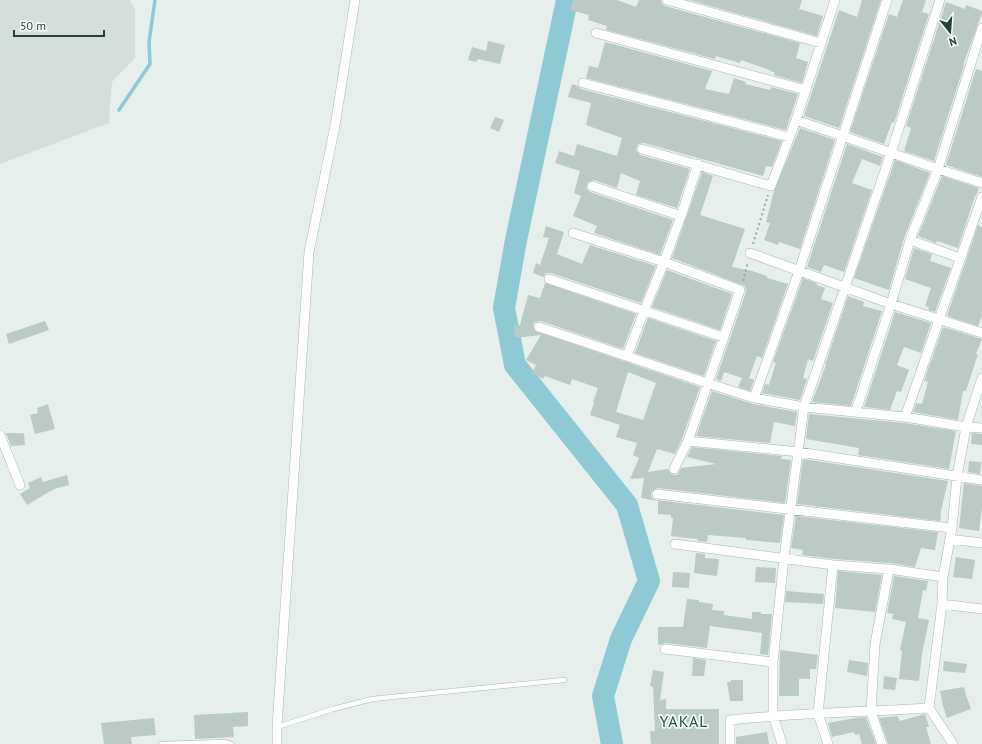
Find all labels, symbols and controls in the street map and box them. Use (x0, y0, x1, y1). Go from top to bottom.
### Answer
scale bar (14, 12, 104, 38)
north arrow (930, 12, 970, 52)
text: 50 m (20, 18, 46, 33)
text: N (947, 34, 958, 49)
district label: YAKAL (659, 711, 709, 731)

